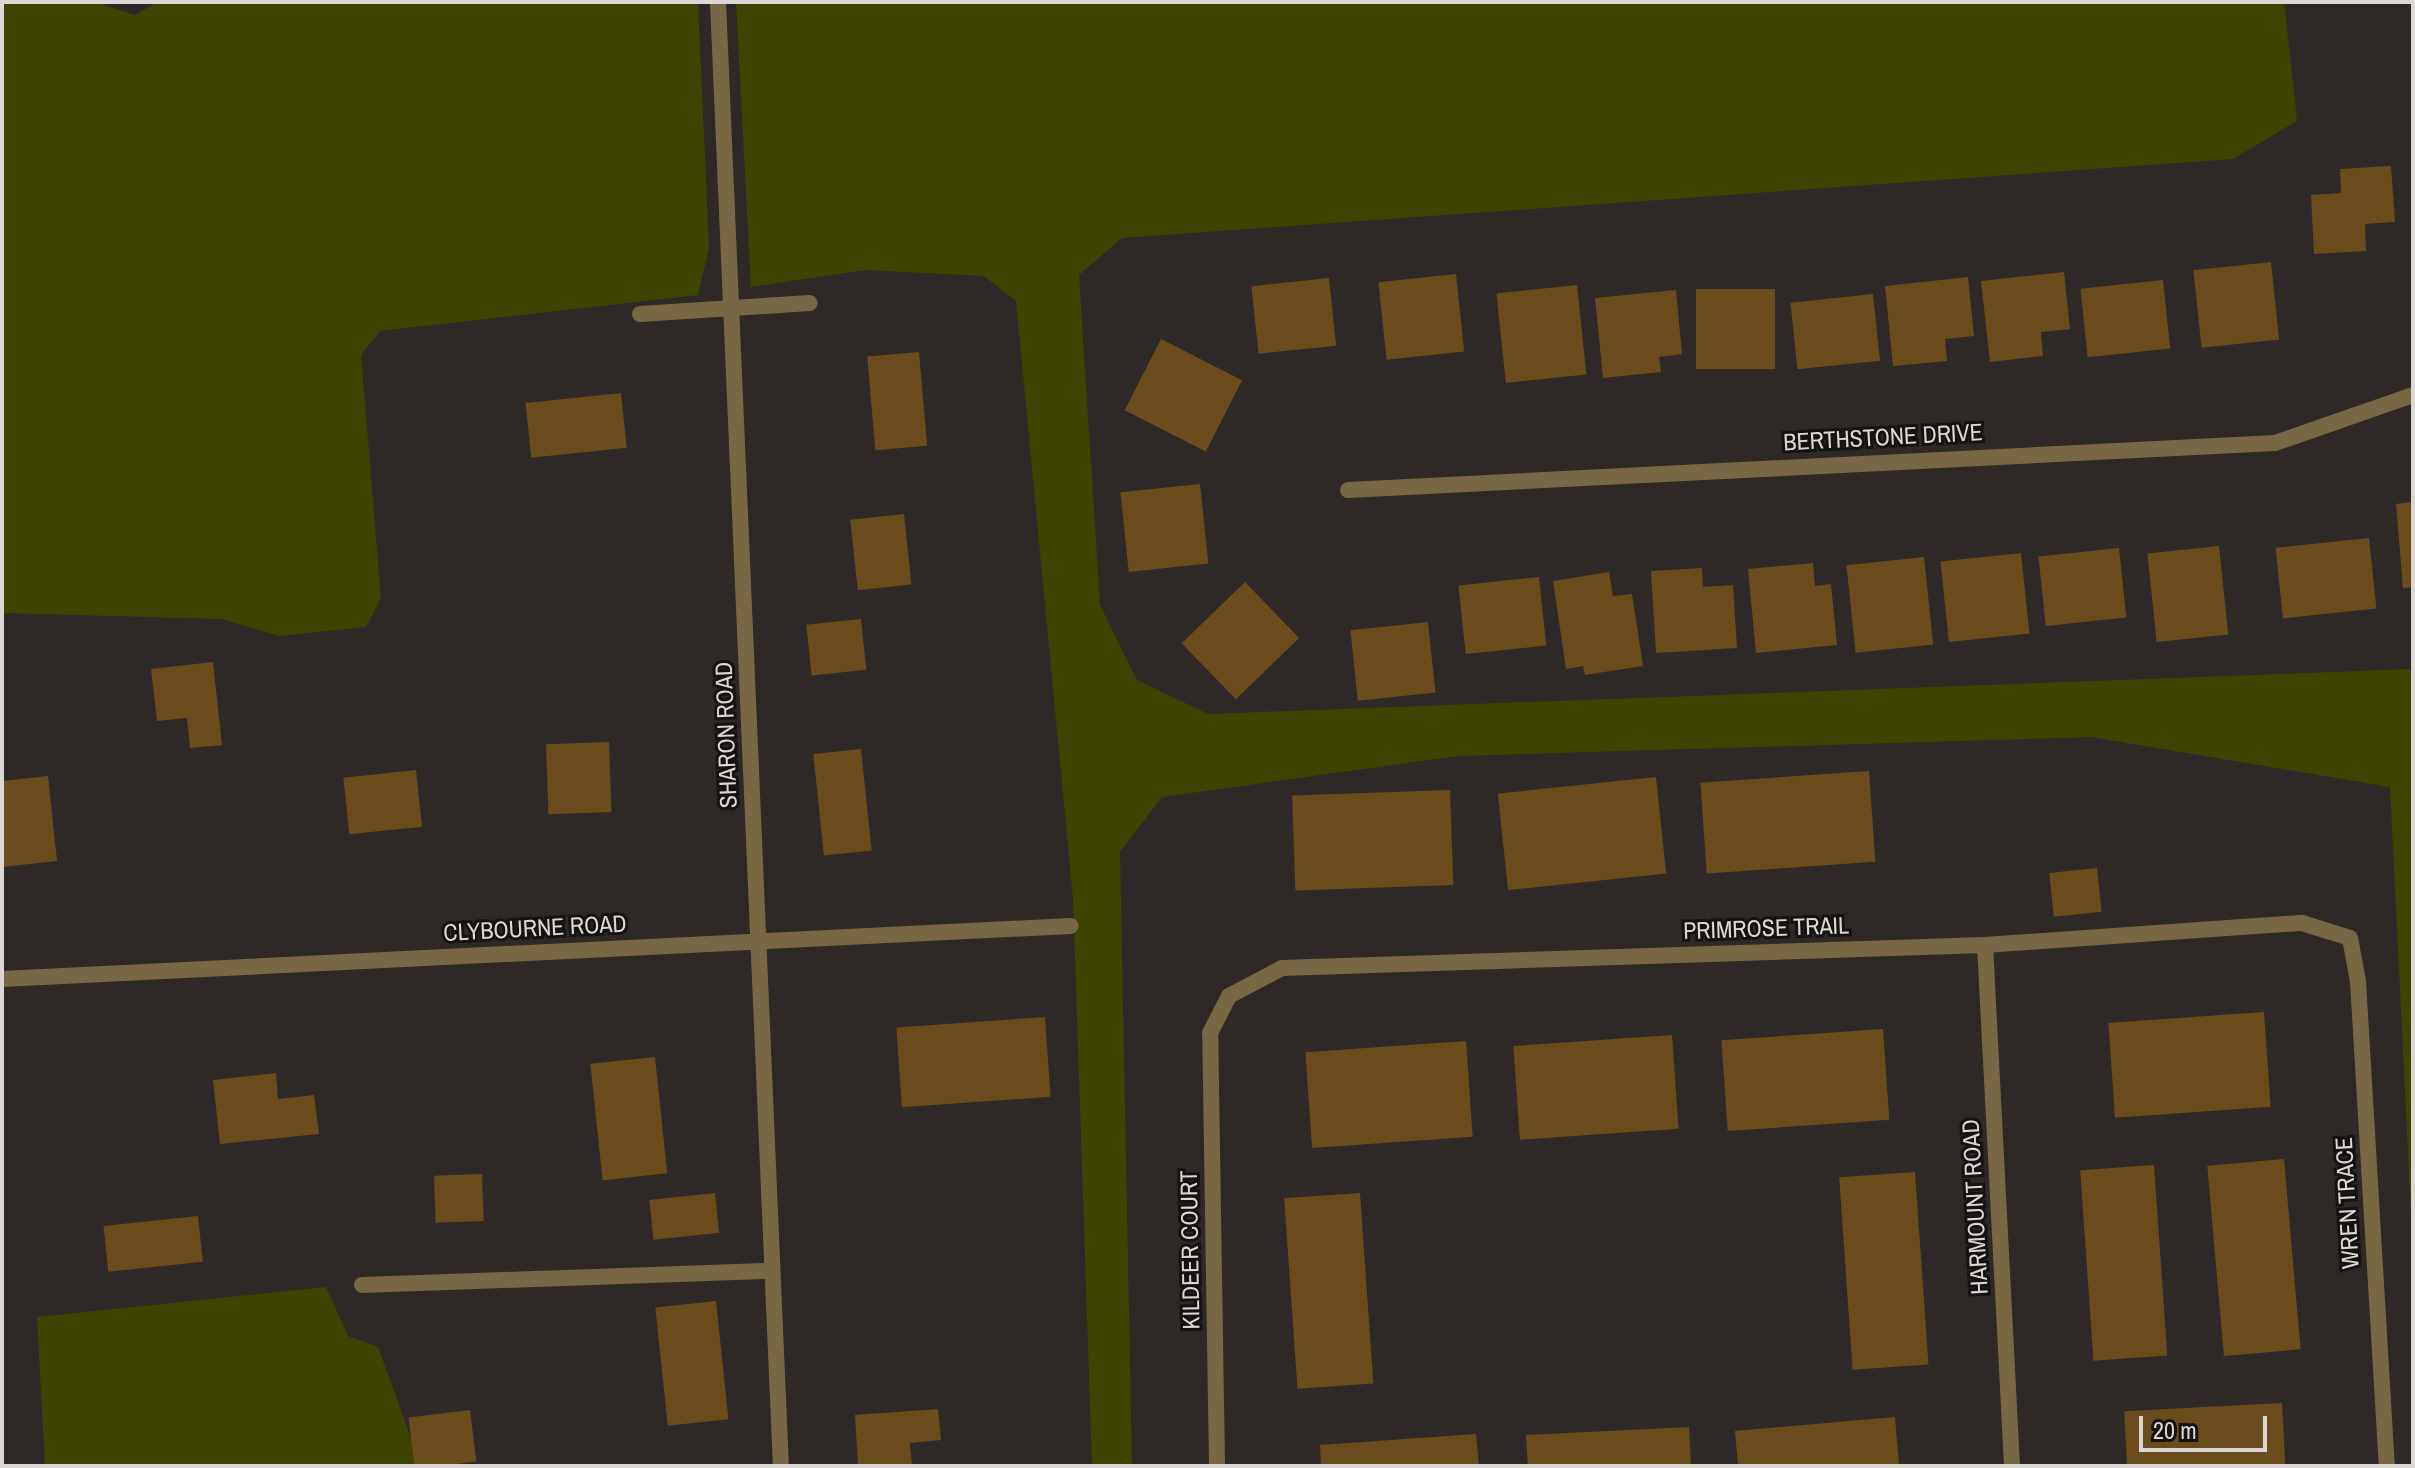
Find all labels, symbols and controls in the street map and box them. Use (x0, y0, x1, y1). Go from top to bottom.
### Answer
street label: BERTHSTONE DRIVE (1783, 417, 1983, 457)
street label: SHARON ROAD (709, 661, 743, 809)
street label: CLYBOURNE ROAD (443, 909, 627, 947)
street label: PRIMROSE TRAIL (1682, 911, 1850, 945)
street label: HARMOUNT ROAD (1956, 1118, 1994, 1296)
street label: WREN TRACE (2329, 1136, 2365, 1270)
street label: KILDEER COURT (1174, 1170, 1206, 1330)
scale bar (2143, 1400, 2271, 1450)
text: 20 m (2153, 1414, 2197, 1446)

